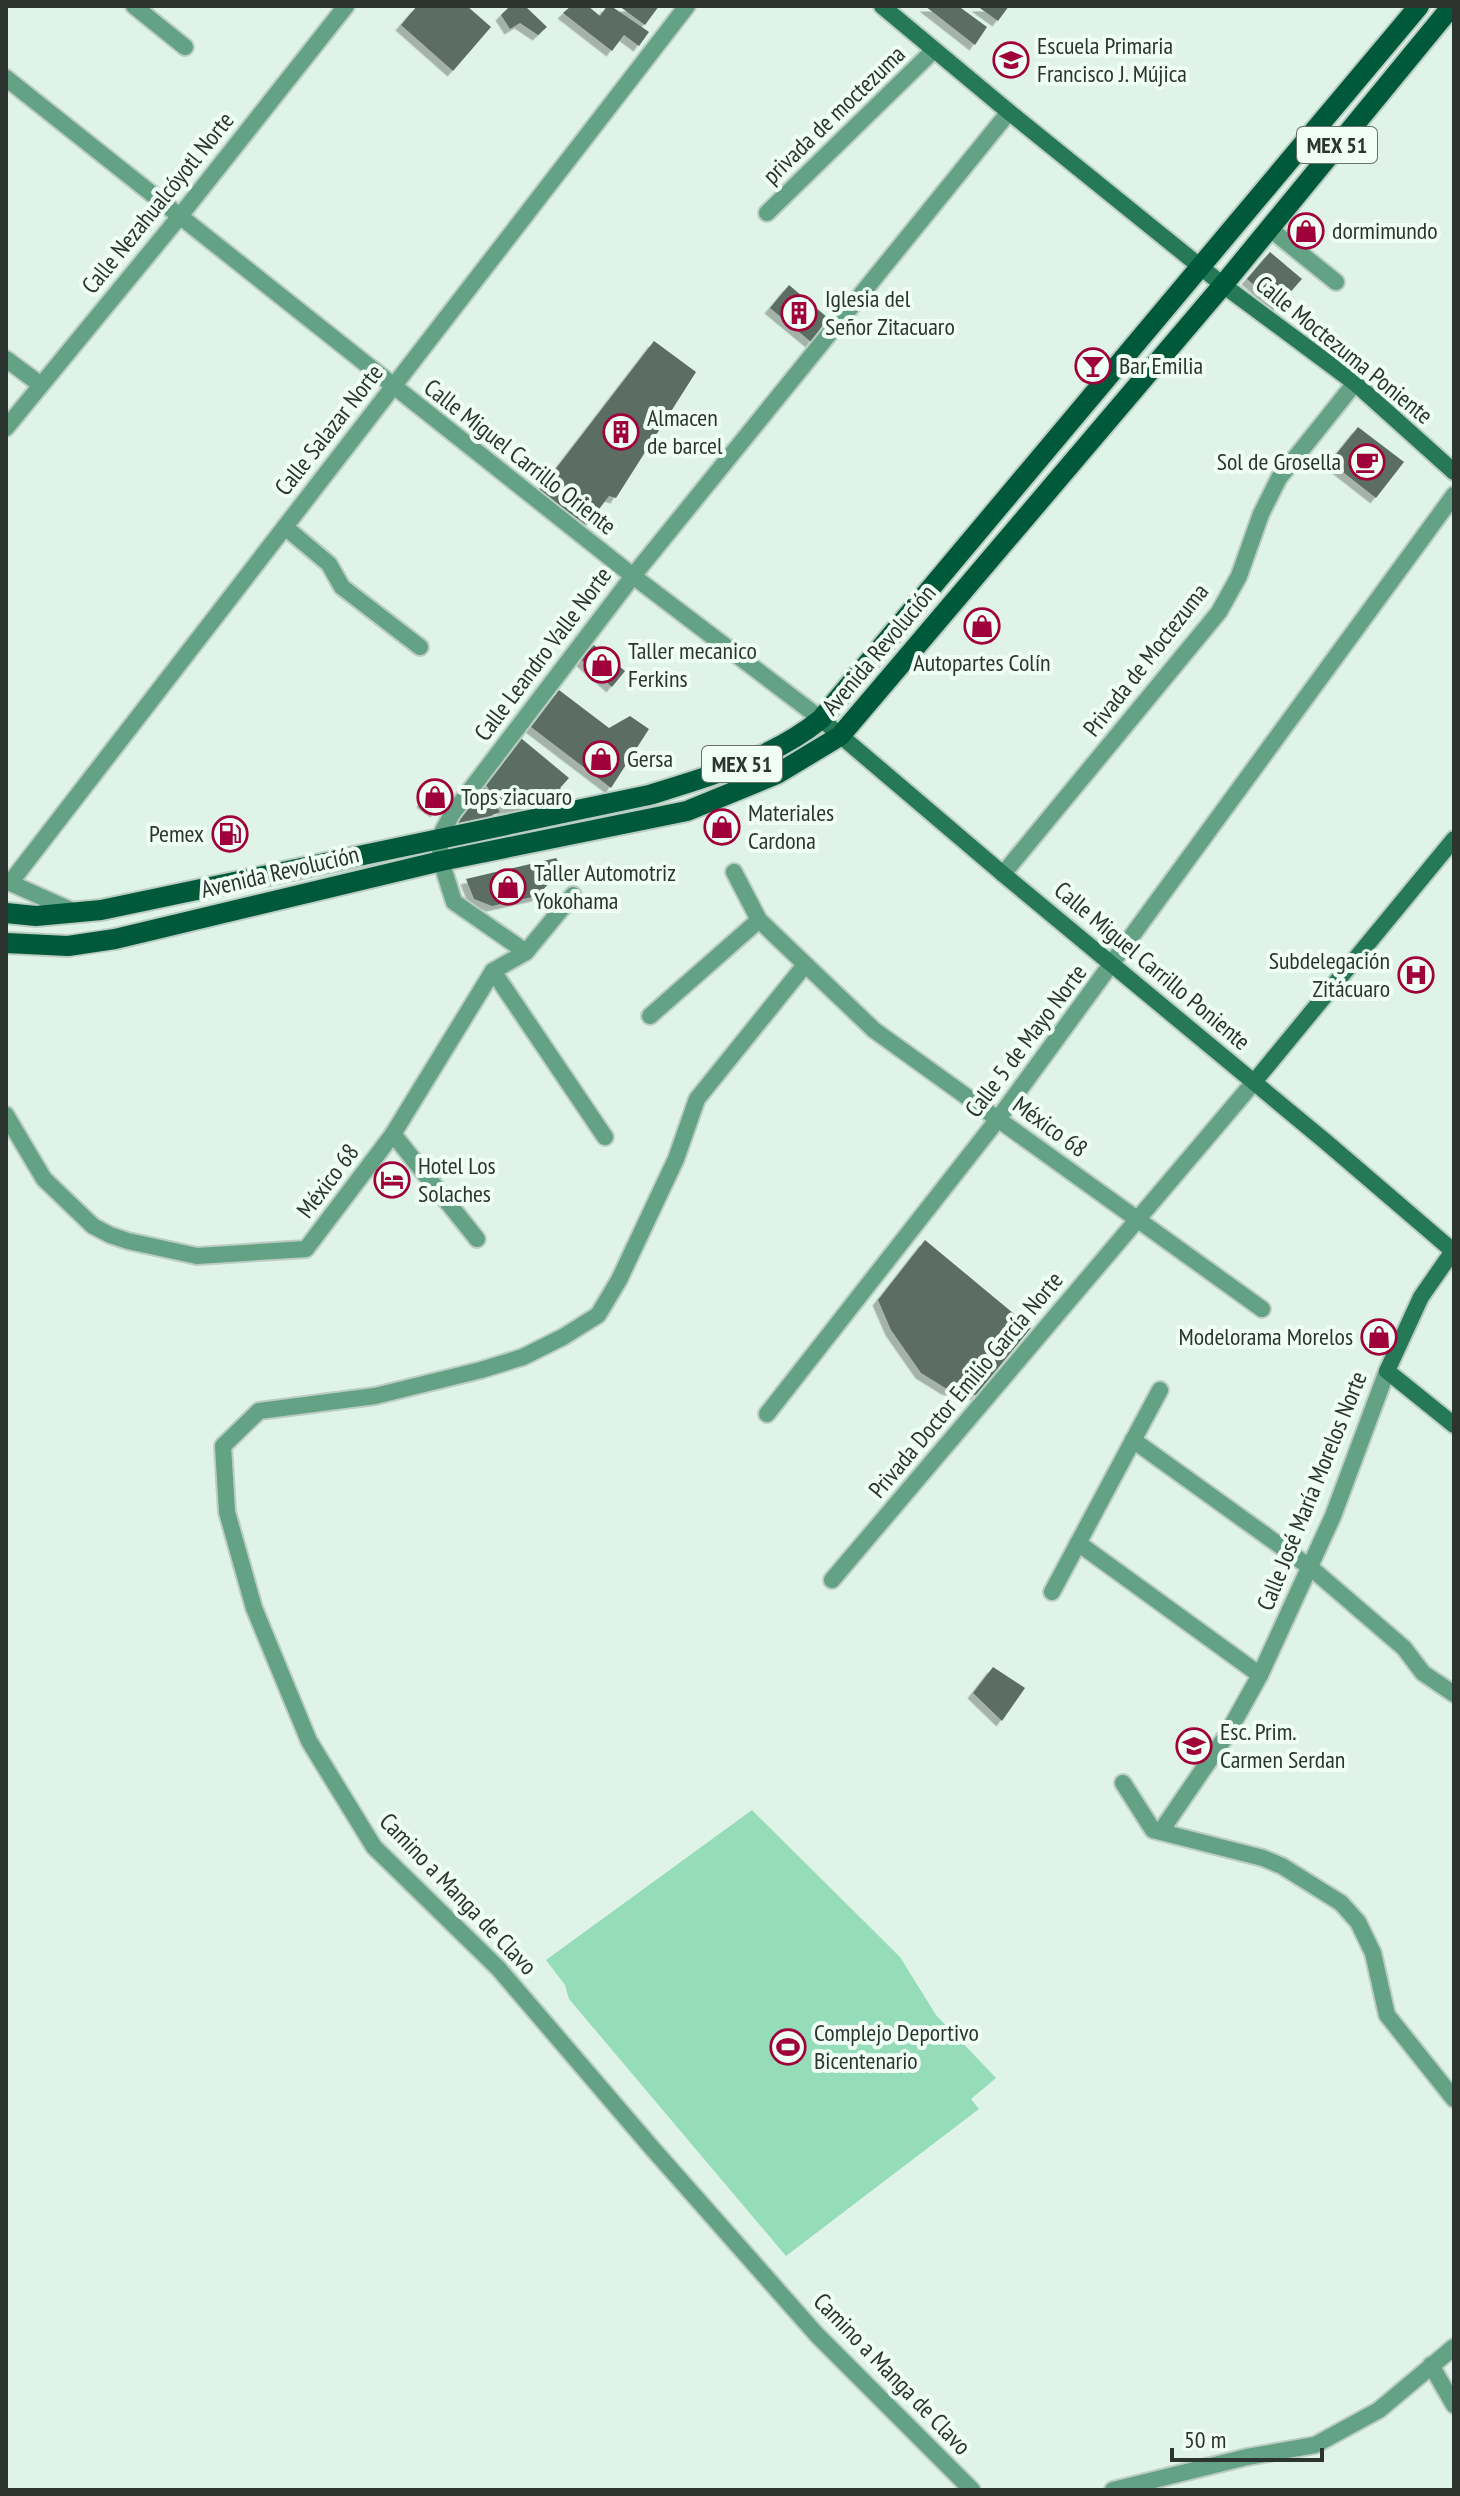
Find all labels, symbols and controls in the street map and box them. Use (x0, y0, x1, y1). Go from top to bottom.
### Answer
place label: Escuela Primaria Francisco J. Mújica (1037, 30, 1187, 89)
street label: privada de moctezuma (756, 39, 912, 191)
school or university icon: Escuela Primaria Francisco J. Mújica (992, 41, 1030, 79)
street label: Calle Nezahualcóyotl Norte (75, 105, 241, 300)
road number: MEX 51 (1297, 127, 1377, 163)
shop icon: dormimundo (1287, 212, 1325, 250)
place label: dormimundo (1332, 215, 1438, 246)
street label: Calle Moctezuma Poniente (1249, 269, 1439, 431)
place label: Iglesia del Señor Zitacuaro (825, 283, 955, 342)
building icon: Iglesia del Señor Zitacuaro (780, 294, 818, 332)
bar icon: Bar Emilia (1074, 347, 1112, 385)
place label: Bar Emilia (1119, 350, 1203, 381)
street label: Calle Salazar Norte (268, 358, 390, 502)
street label: Calle Miguel Carrillo Oriente (418, 372, 623, 541)
place label: Almacen de barcel (647, 402, 723, 461)
building icon: Almacen de barcel (602, 413, 640, 451)
cafe icon: Sol de Grosella (1348, 443, 1386, 481)
place label: Sol de Grosella (1217, 446, 1341, 477)
street label: Calle Leandro Valle Norte (467, 561, 618, 747)
street label: Privada de Moctezuma (1076, 577, 1215, 743)
street label: Avenida Revolución (815, 578, 942, 721)
shop icon: Autopartes Colín (963, 607, 1001, 645)
place label: Taller mecanico Ferkins (628, 635, 757, 694)
shop icon: Taller mecanico Ferkins (583, 646, 621, 684)
place label: Autopartes Colín (913, 647, 1051, 678)
shop icon: Gersa (582, 740, 620, 778)
place label: Gersa (627, 743, 673, 774)
road number: MEX 51 (702, 746, 782, 782)
shop icon: Tops ziacuaro (416, 778, 454, 816)
place label: Tops ziacuaro (461, 781, 572, 812)
place label: Materiales Cardona (748, 797, 834, 856)
shop icon: Materiales Cardona (703, 808, 741, 846)
fuel station icon: Pemex (211, 815, 249, 853)
place label: Pemex (149, 818, 204, 849)
street label: Avenida Revolución (198, 838, 362, 905)
place label: Taller Automotriz Yokohama (534, 857, 676, 916)
shop icon: Taller Automotriz Yokohama (489, 868, 527, 906)
street label: Calle Miguel Carrillo Poniente (1048, 874, 1257, 1057)
place label: Subdelegación Zitácuaro (1269, 945, 1390, 1004)
hospital icon: Subdelegación Zitácuaro (1397, 956, 1435, 994)
street label: Calle 5 de Mayo Norte (958, 958, 1093, 1123)
street label: México 68 (1007, 1089, 1094, 1164)
street label: México 68 (290, 1137, 366, 1224)
place label: Hotel Los Solaches (418, 1150, 496, 1209)
hotel icon: Hotel Los Solaches (373, 1161, 411, 1199)
street label: Privada Doctor Emilio García Norte (862, 1265, 1070, 1504)
shop icon: Modelorama Morelos (1360, 1318, 1398, 1356)
place label: Modelorama Morelos (1178, 1321, 1353, 1352)
street label: Calle José María Morelos Norte (1249, 1367, 1374, 1615)
place label: Esc. Prim. Carmen Serdan (1220, 1716, 1345, 1775)
school or university icon: Esc. Prim. Carmen Serdan (1175, 1727, 1213, 1765)
street label: Camino a Manga de Clavo (373, 1806, 544, 1981)
place label: Complejo Deportivo Bicentenario (814, 2017, 979, 2076)
sports icon: Complejo Deportivo Bicentenario (769, 2028, 807, 2066)
street label: Camino a Manga de Clavo (807, 2286, 978, 2461)
scale bar (1172, 2412, 1322, 2462)
text: 50 m (1184, 2424, 1226, 2455)

